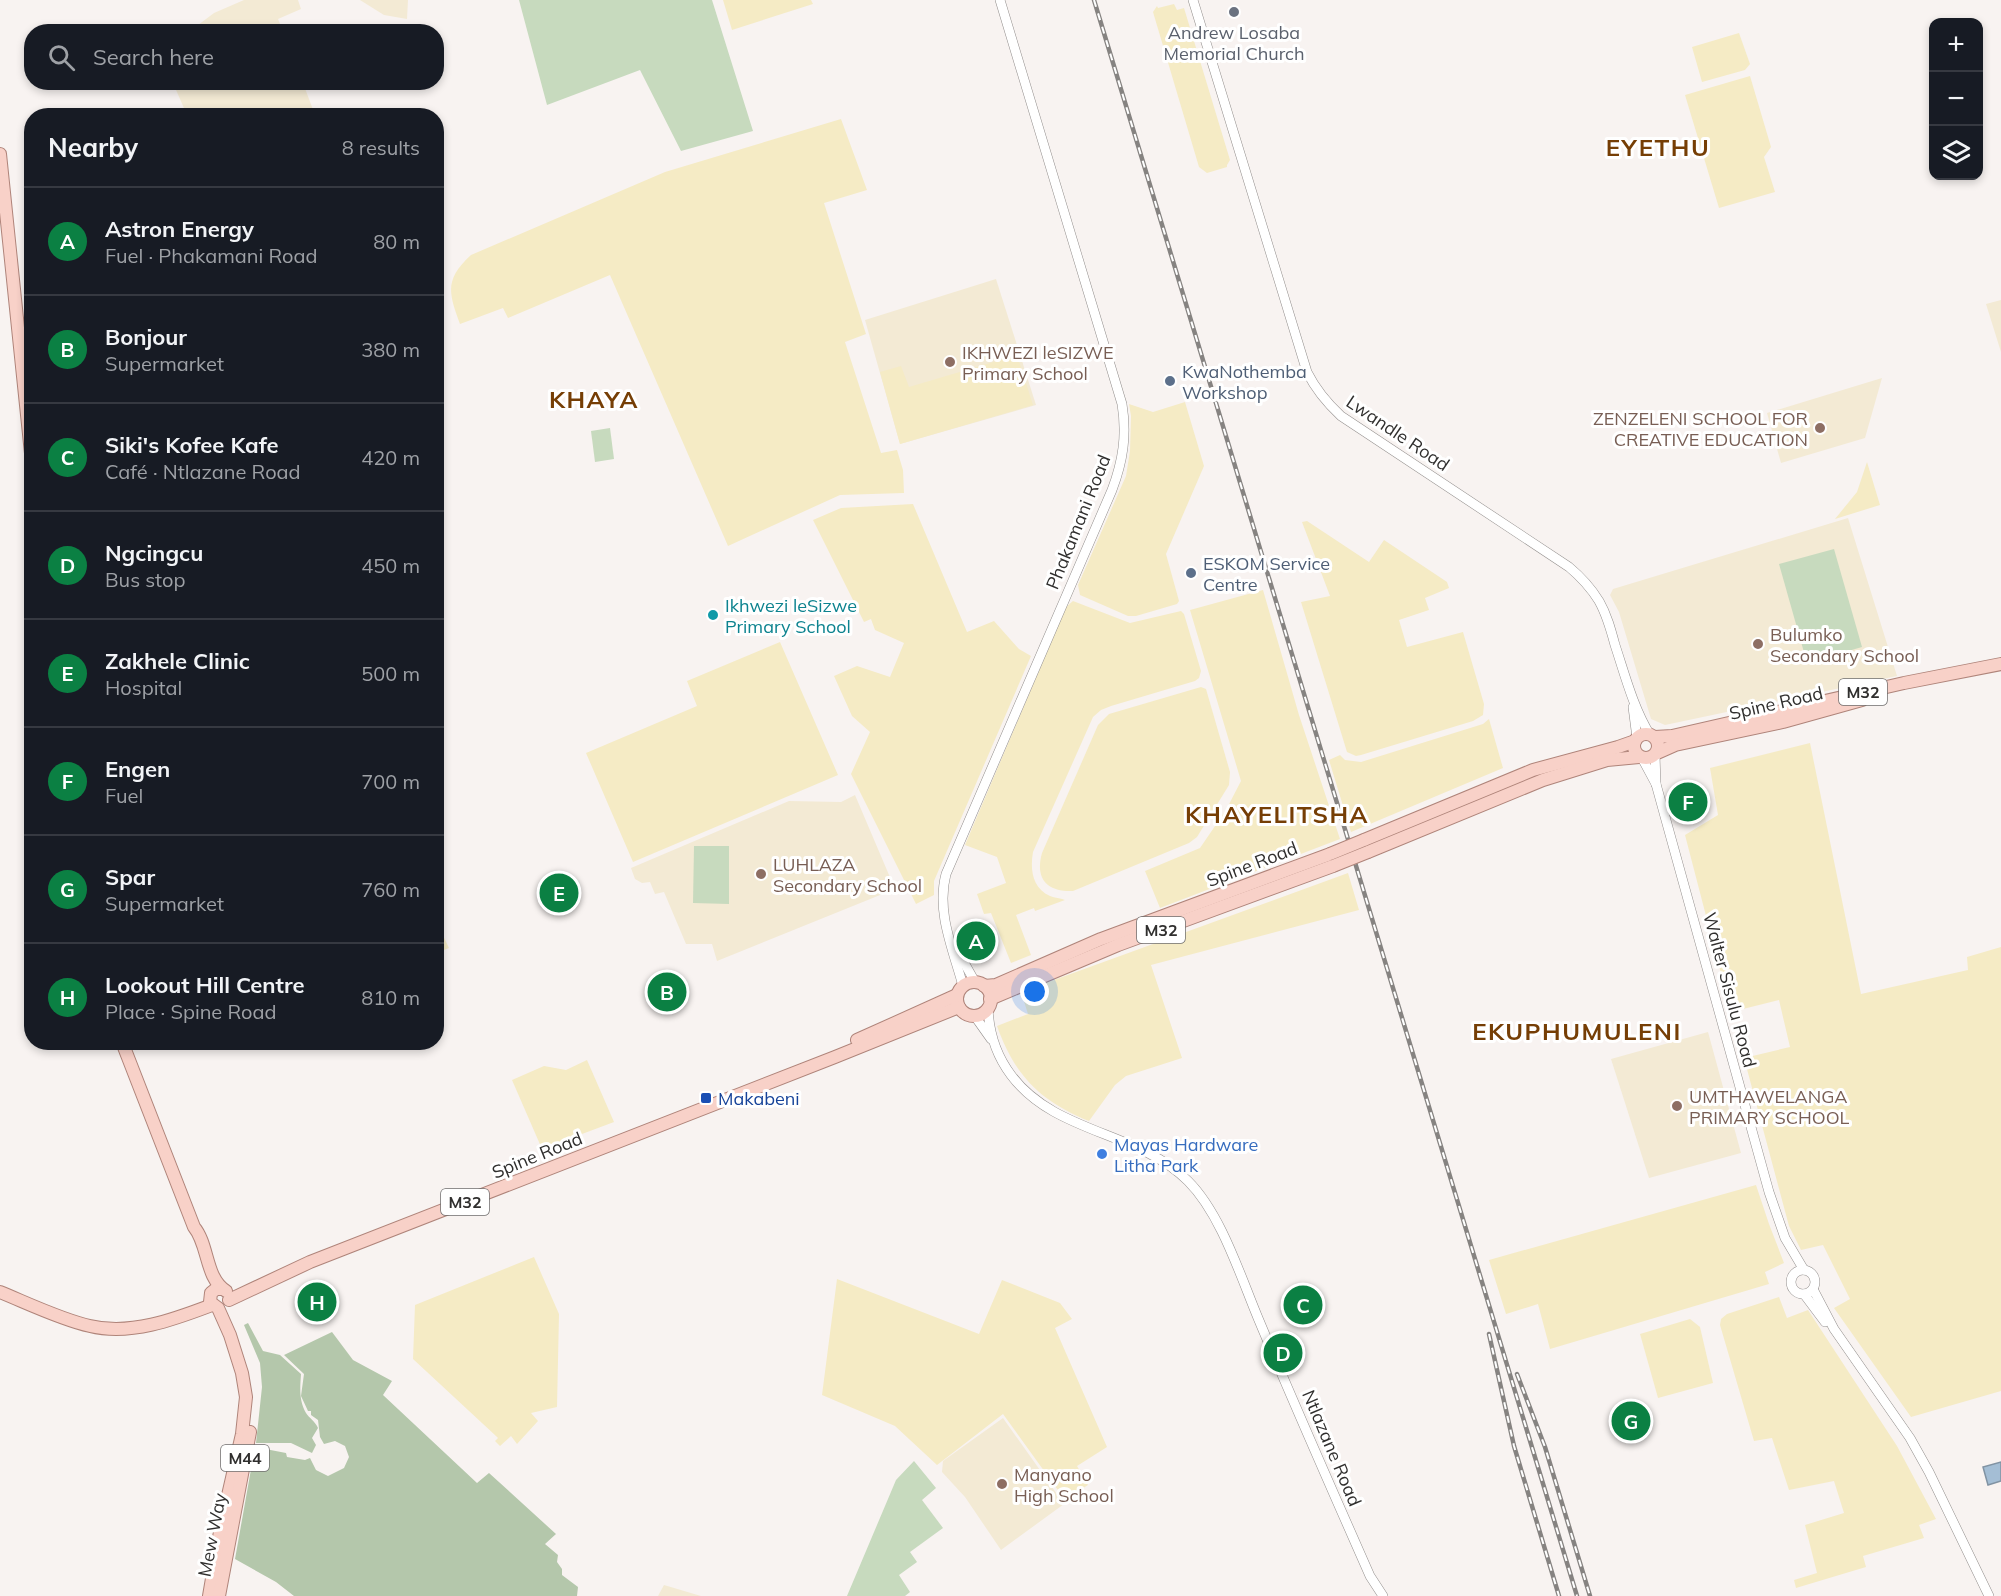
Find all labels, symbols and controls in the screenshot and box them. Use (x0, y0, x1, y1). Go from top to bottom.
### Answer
marker: Andrew Losaba Memorial Church (1227, 5, 1241, 19)
map controls (1929, 18, 1983, 180)
button: + (1929, 18, 1983, 72)
place label: Andrew Losaba Memorial Church (1163, 21, 1305, 65)
search box (24, 24, 444, 90)
icon: search (45, 41, 78, 74)
text: Search here (93, 43, 214, 71)
button: − (1929, 72, 1983, 126)
button: layers (1929, 126, 1983, 180)
text: Nearby (48, 131, 138, 164)
district label: EYETHU (1606, 132, 1710, 162)
text: 8 results (342, 135, 420, 160)
text: Astron Energy (105, 215, 254, 243)
text: A (60, 229, 75, 254)
text: 80 m (373, 229, 420, 254)
text: Fuel · Phakamani Road (105, 243, 317, 268)
text: Bonjour (105, 323, 187, 351)
text: B (61, 337, 74, 362)
text: 380 m (361, 337, 420, 362)
place label: IKHWEZI leSIZWE Primary School (962, 341, 1114, 385)
text: Supermarket (105, 351, 224, 376)
marker: IKHWEZI leSIZWE Primary School (943, 355, 957, 369)
place label: KwaNothemba Workshop (1182, 360, 1307, 404)
marker: KwaNothemba Workshop (1163, 374, 1177, 388)
district label: KHAYA (549, 384, 639, 414)
street label: Lwandle Road (1342, 390, 1454, 476)
place label: ZENZELENI SCHOOL FOR CREATIVE EDUCATION (1593, 407, 1808, 451)
marker: ZENZELENI SCHOOL FOR CREATIVE EDUCATION (1813, 421, 1827, 435)
text: Siki's Kofee Kafe (105, 431, 279, 459)
text: C (61, 445, 74, 470)
text: 420 m (361, 445, 420, 470)
street label: Phakamani Road (1040, 451, 1116, 593)
text: Café · Ntlazane Road (105, 459, 301, 484)
text: Ngcingcu (105, 539, 203, 567)
place label: ESKOM Service Centre (1203, 552, 1330, 596)
text: D (60, 553, 75, 578)
text: 450 m (361, 553, 420, 578)
marker: ESKOM Service Centre (1184, 566, 1198, 580)
text: Bus stop (105, 567, 185, 592)
place label: Ikhwezi leSizwe Primary School (725, 594, 857, 638)
marker: Ikhwezi leSizwe Primary School (706, 608, 720, 622)
place label: Bulumko Secondary School (1770, 623, 1919, 667)
marker: Bulumko Secondary School (1751, 637, 1765, 651)
text: Zakhele Clinic (105, 647, 250, 675)
text: E (62, 661, 73, 686)
text: 500 m (361, 661, 420, 686)
text: Hospital (105, 675, 182, 700)
road number: M32 (1839, 679, 1887, 705)
street label: Spine Road (1727, 681, 1825, 725)
text: Engen (105, 755, 170, 783)
text: F (62, 769, 73, 794)
text: 700 m (361, 769, 420, 794)
pin: F (1668, 780, 1708, 824)
text: Fuel (105, 783, 143, 808)
district label: KHAYELITSHA (1185, 799, 1369, 829)
street label: Spine Road (1203, 836, 1301, 892)
place label: LUHLAZA Secondary School (773, 853, 922, 897)
text: Spar (105, 863, 155, 891)
marker: LUHLAZA Secondary School (754, 867, 768, 881)
pin: E (540, 870, 578, 916)
text: G (60, 877, 75, 902)
text: 760 m (361, 877, 420, 902)
text: Supermarket (105, 891, 224, 916)
street label: Walter Sisulu Road (1698, 910, 1762, 1070)
road number: M32 (1137, 917, 1185, 943)
pin: A (956, 918, 996, 964)
pin: B (648, 970, 686, 1014)
text: Lookout Hill Centre (105, 971, 304, 999)
your location (1020, 977, 1049, 1006)
text: H (60, 985, 75, 1010)
text: 810 m (361, 985, 420, 1010)
text: Place · Spine Road (105, 999, 277, 1024)
district label: EKUPHUMULENI (1472, 1016, 1682, 1046)
place label: UMTHAWELANGA PRIMARY SCHOOL (1689, 1085, 1850, 1129)
place label: Makabeni (718, 1087, 800, 1110)
marker: Makabeni (699, 1091, 713, 1105)
marker: UMTHAWELANGA PRIMARY SCHOOL (1670, 1099, 1684, 1113)
street label: Spine Road (488, 1126, 586, 1184)
place label: Mayas Hardware Litha Park (1114, 1133, 1258, 1177)
marker: Mayas Hardware Litha Park (1095, 1147, 1109, 1161)
road number: M32 (441, 1189, 489, 1215)
pin: H (298, 1280, 336, 1324)
pin: C (1284, 1282, 1322, 1328)
pin: D (1264, 1330, 1302, 1376)
street label: Ntlazane Road (1297, 1386, 1367, 1510)
pin: G (1612, 1398, 1650, 1444)
road number: M44 (221, 1445, 269, 1471)
place label: Manyano High School (1014, 1463, 1114, 1507)
marker: Manyano High School (995, 1477, 1009, 1491)
street label: Mew Way (193, 1491, 231, 1579)

